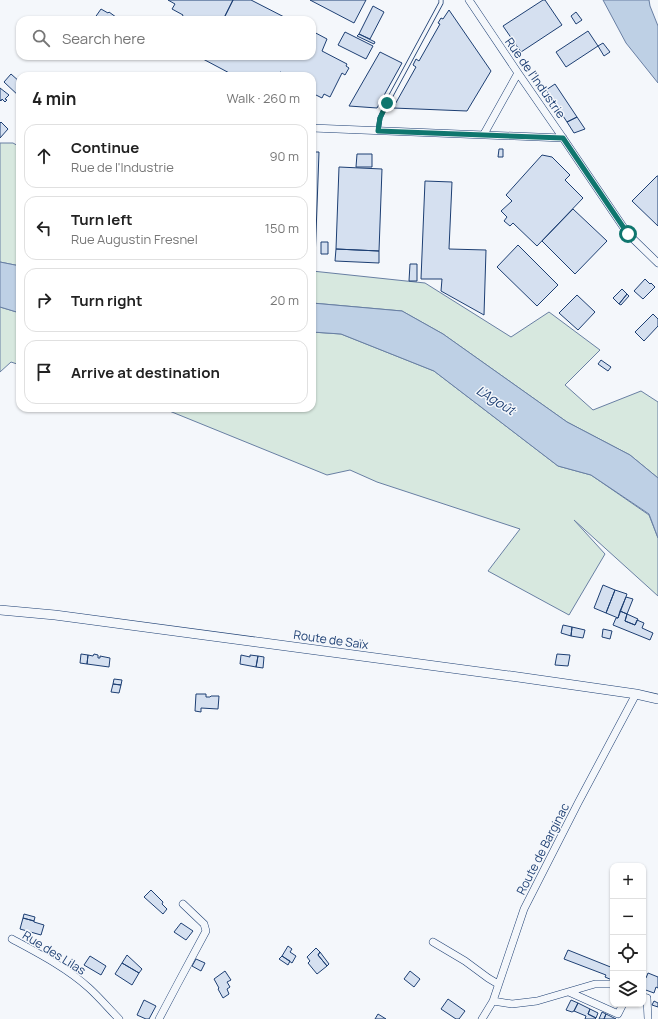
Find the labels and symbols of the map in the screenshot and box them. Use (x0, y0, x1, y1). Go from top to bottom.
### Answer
street label: Rue de l'Industrie (501, 34, 570, 122)
route end (378, 94, 396, 112)
route start (619, 225, 637, 243)
water label: L'Agoût (473, 381, 520, 420)
street label: Route de Saïx (293, 626, 370, 653)
street label: Route de Barginac (512, 800, 573, 898)
street label: Rue des Lilas (19, 926, 89, 979)

